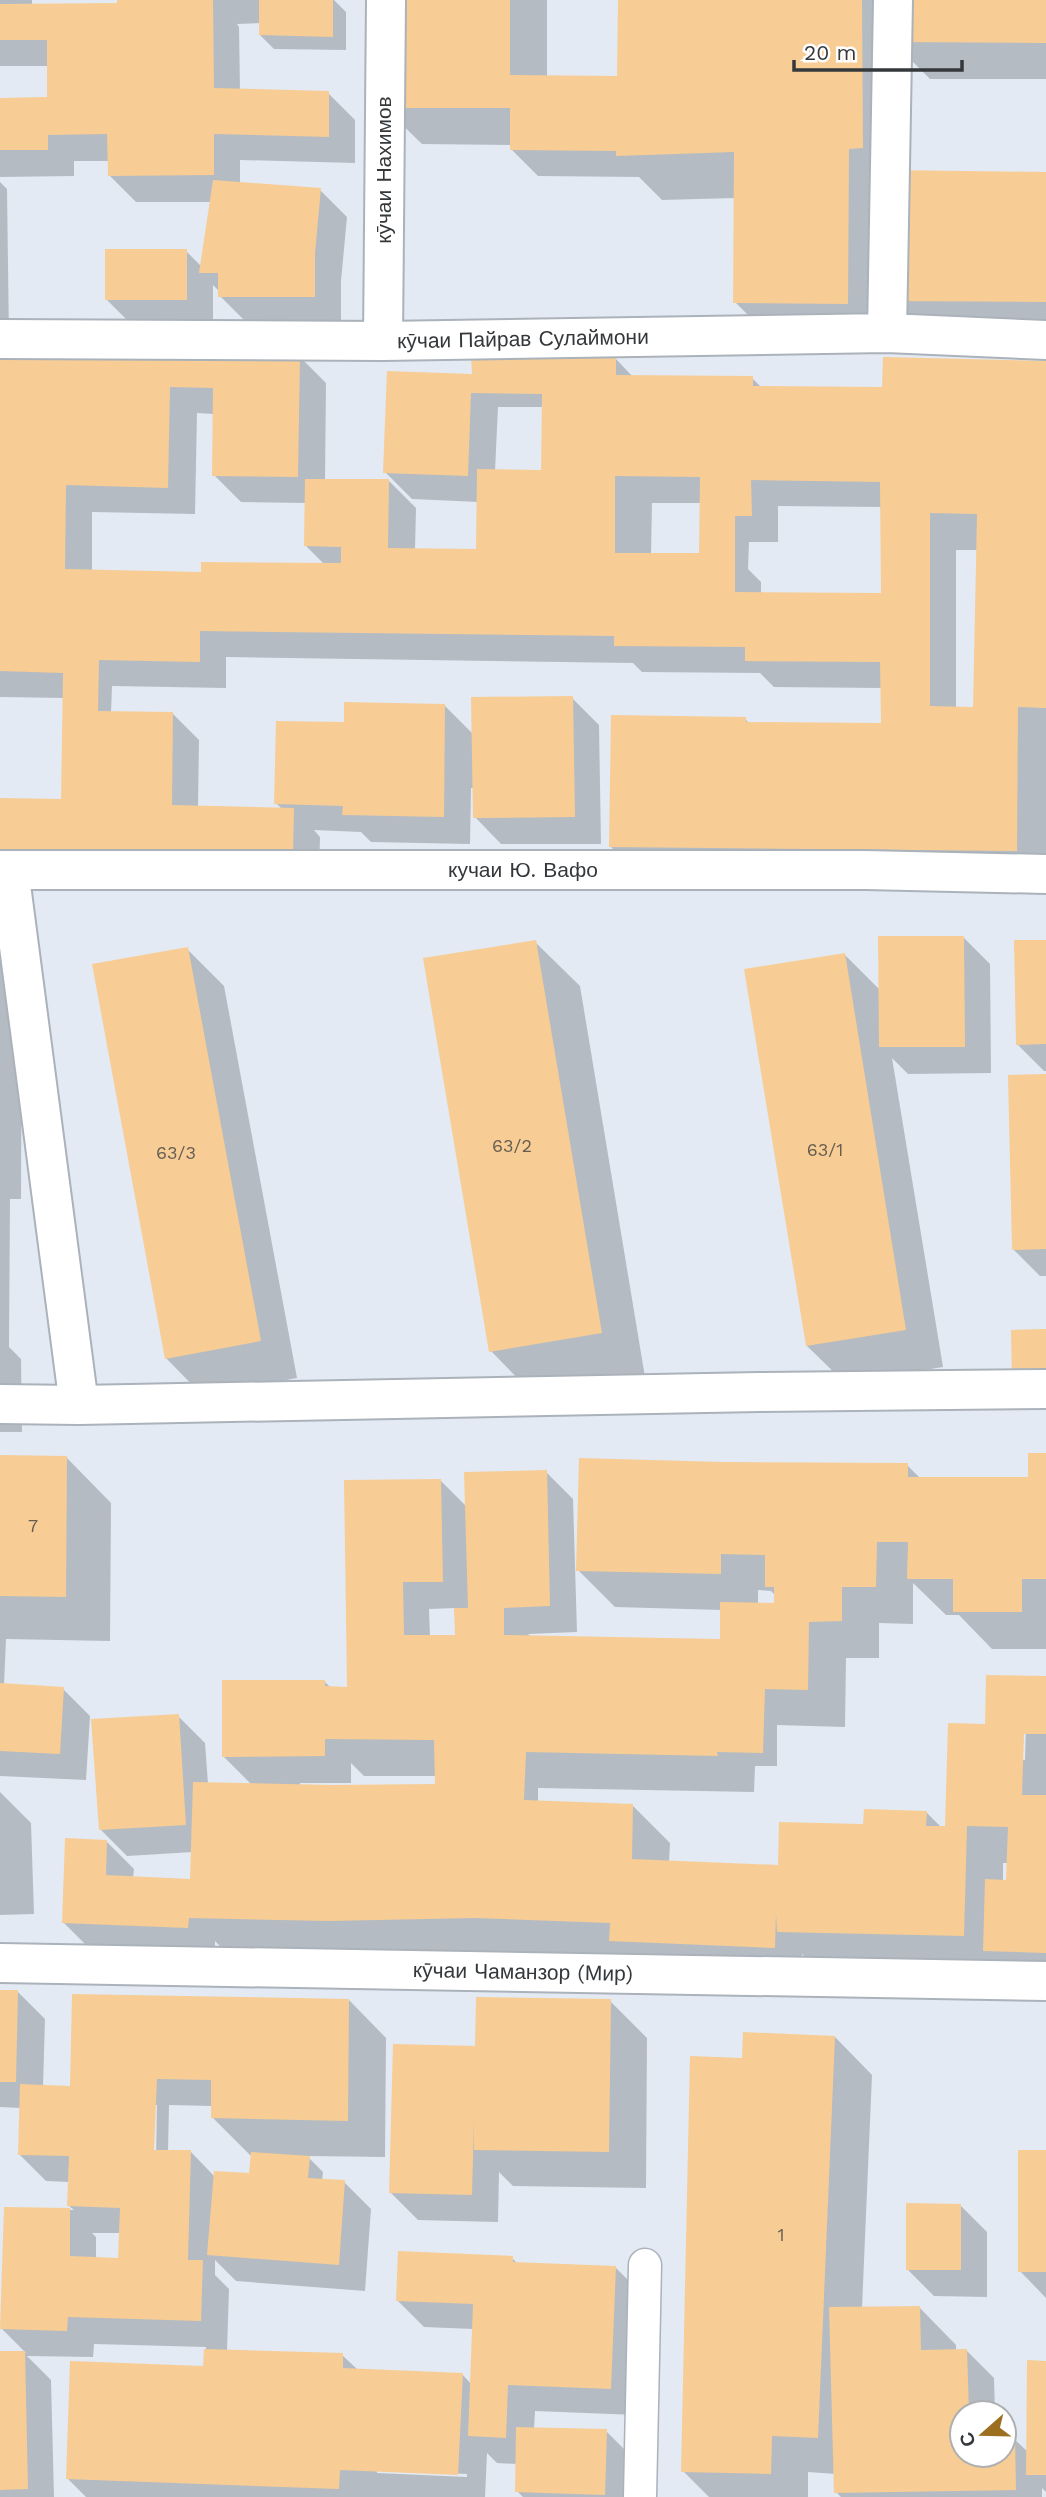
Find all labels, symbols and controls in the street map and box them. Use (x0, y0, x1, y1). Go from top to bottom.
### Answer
scale bar (794, 28, 962, 72)
text: 20 m (804, 40, 856, 65)
street label: кӯчаи Нахимов (371, 96, 396, 244)
street label: кӯчаи Пайрав Сулаймони (397, 324, 649, 353)
street label: кучаи Ю. Вафо (448, 857, 598, 882)
house number: 63/2 (492, 1135, 532, 1156)
house number: 63/1 (807, 1139, 843, 1160)
house number: 63/3 (156, 1142, 196, 1163)
house number: 7 (28, 1515, 38, 1536)
street label: кӯчаи Чаманзор (Мир) (413, 1957, 633, 1986)
house number: 1 (777, 2224, 785, 2245)
north arrow (948, 2399, 1018, 2469)
text: С (954, 2429, 981, 2450)

